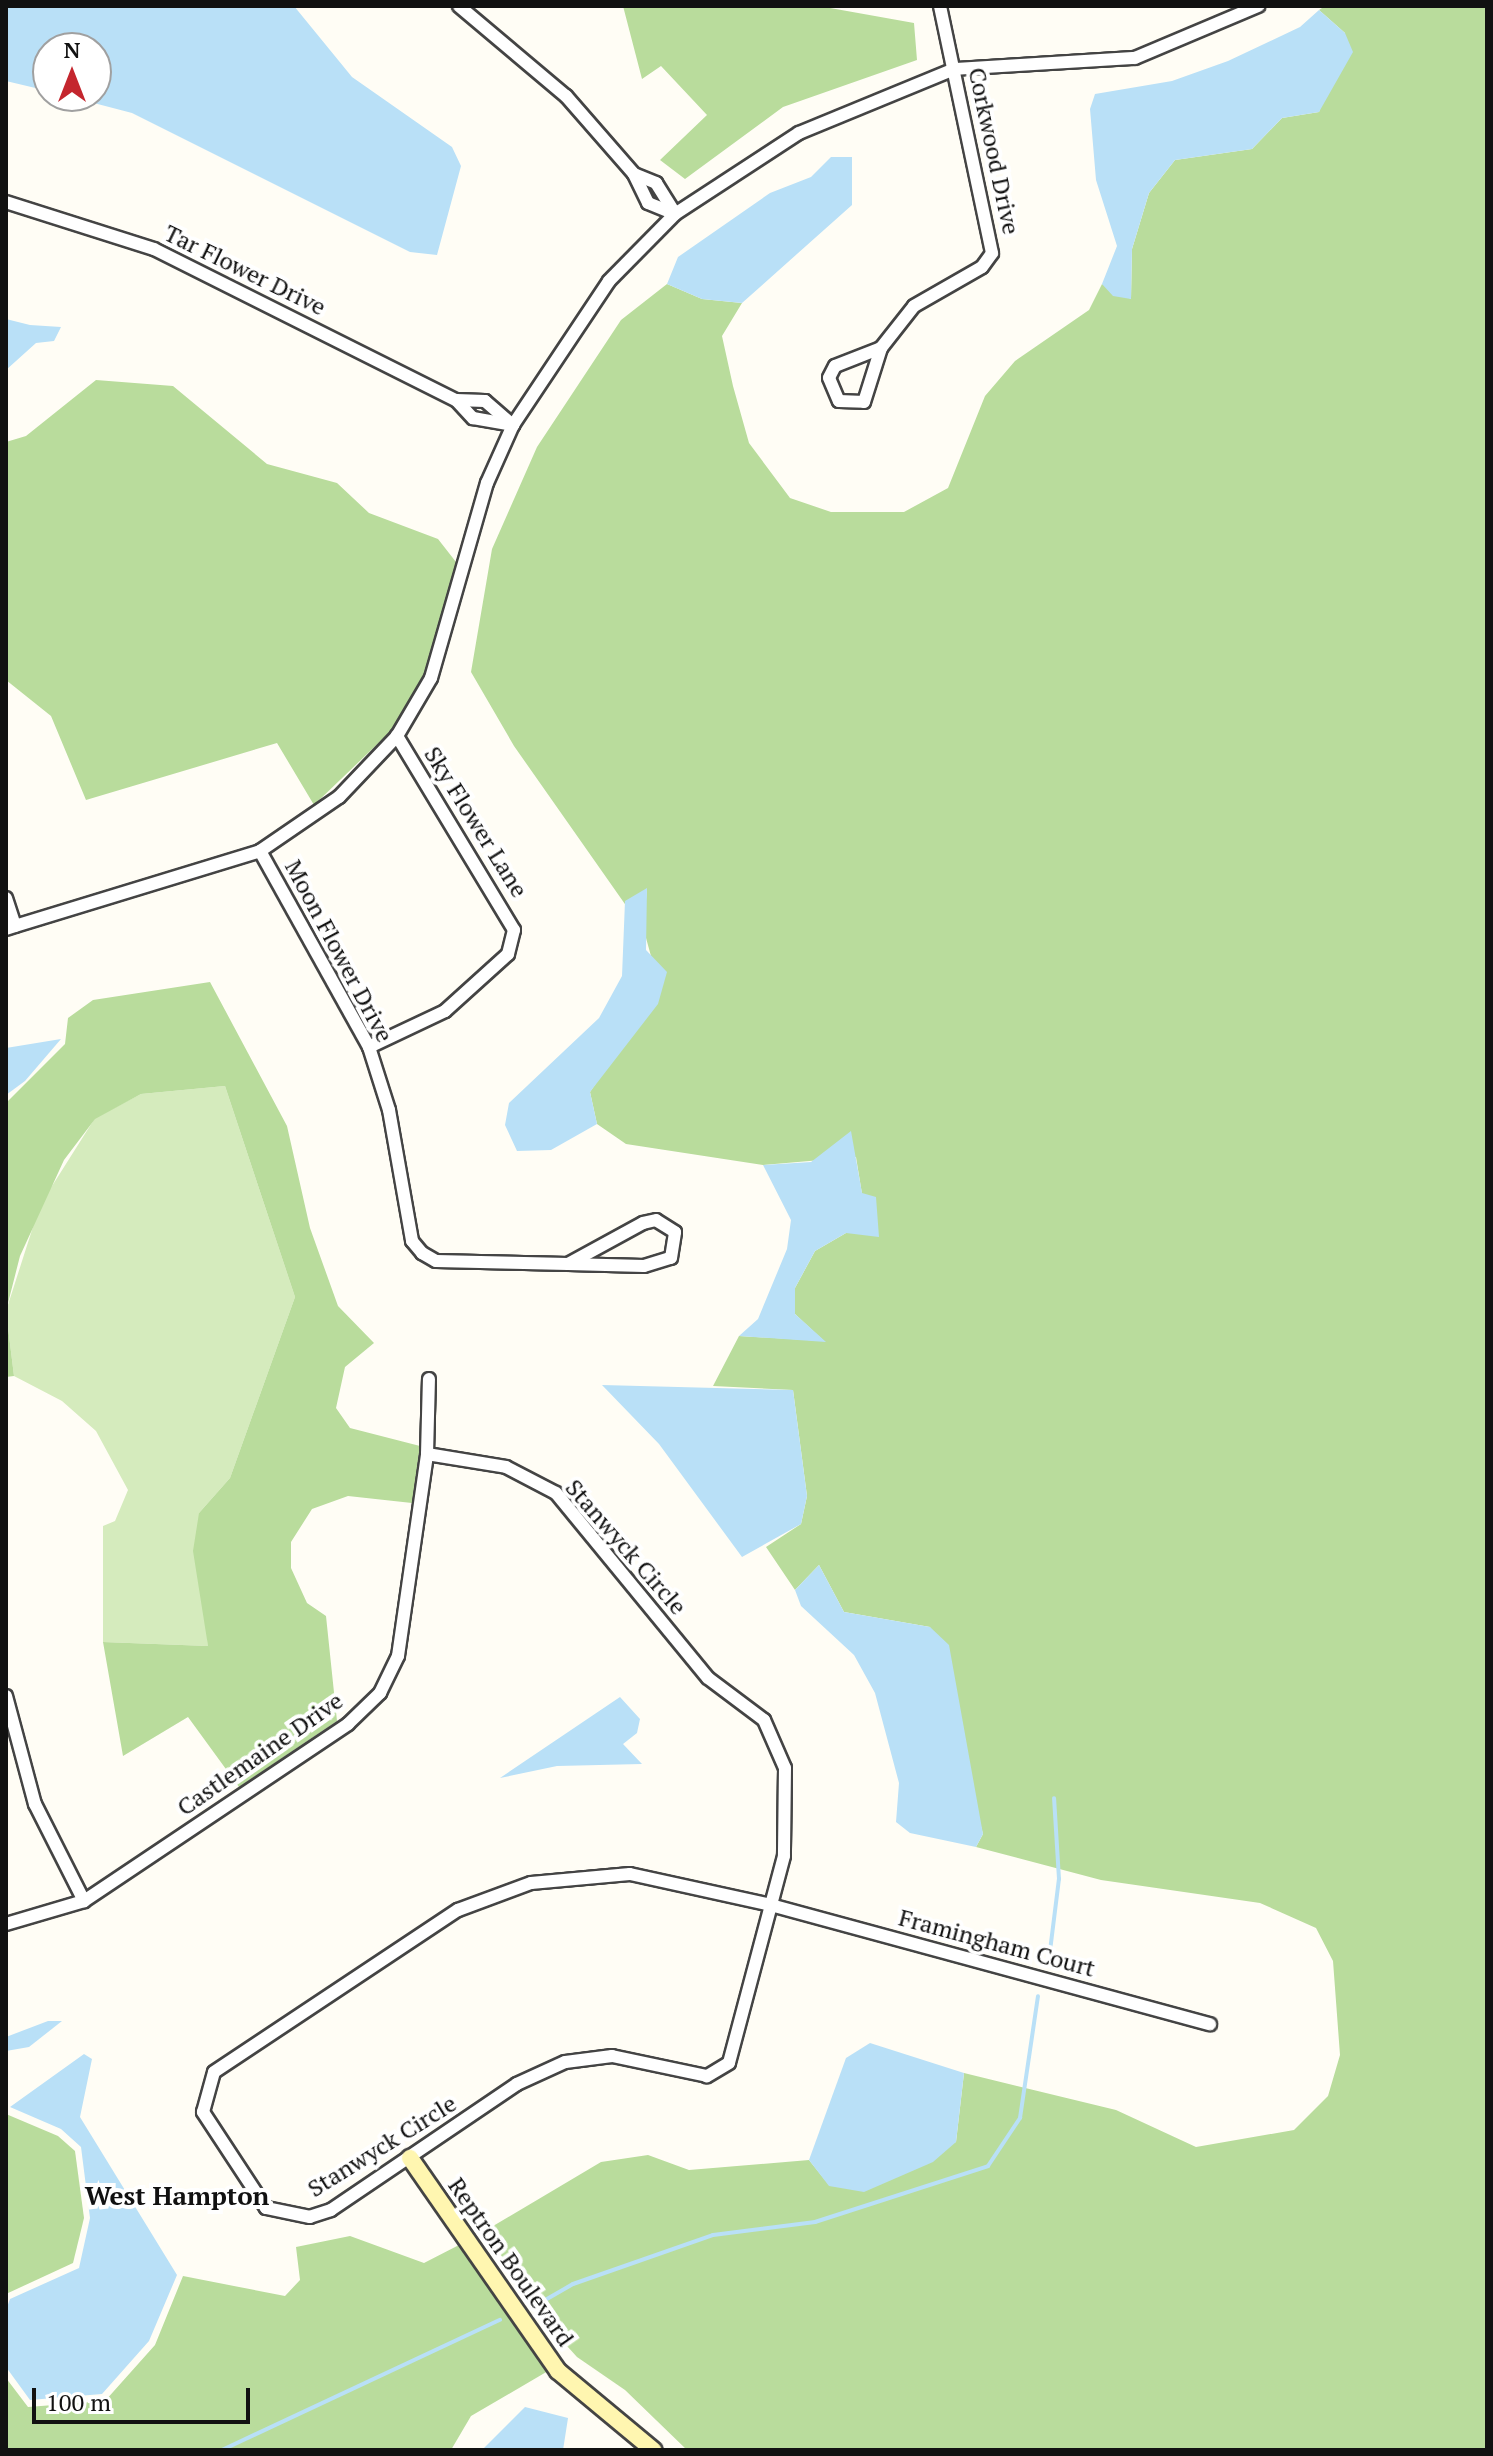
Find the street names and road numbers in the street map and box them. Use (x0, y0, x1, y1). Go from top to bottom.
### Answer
street label: Corkwood Drive (962, 65, 1026, 237)
street label: Tar Flower Drive (160, 218, 330, 322)
street label: Sky Flower Lane (418, 741, 534, 903)
street label: Moon Flower Drive (279, 855, 399, 1047)
street label: Stanwyck Circle (559, 1473, 693, 1621)
street label: Castlemaine Drive (172, 1686, 348, 1822)
street label: Framingham Court (896, 1903, 1098, 1983)
street label: Stanwyck Circle (302, 2089, 462, 2203)
street label: Reptron Boulevard (442, 2172, 580, 2352)

